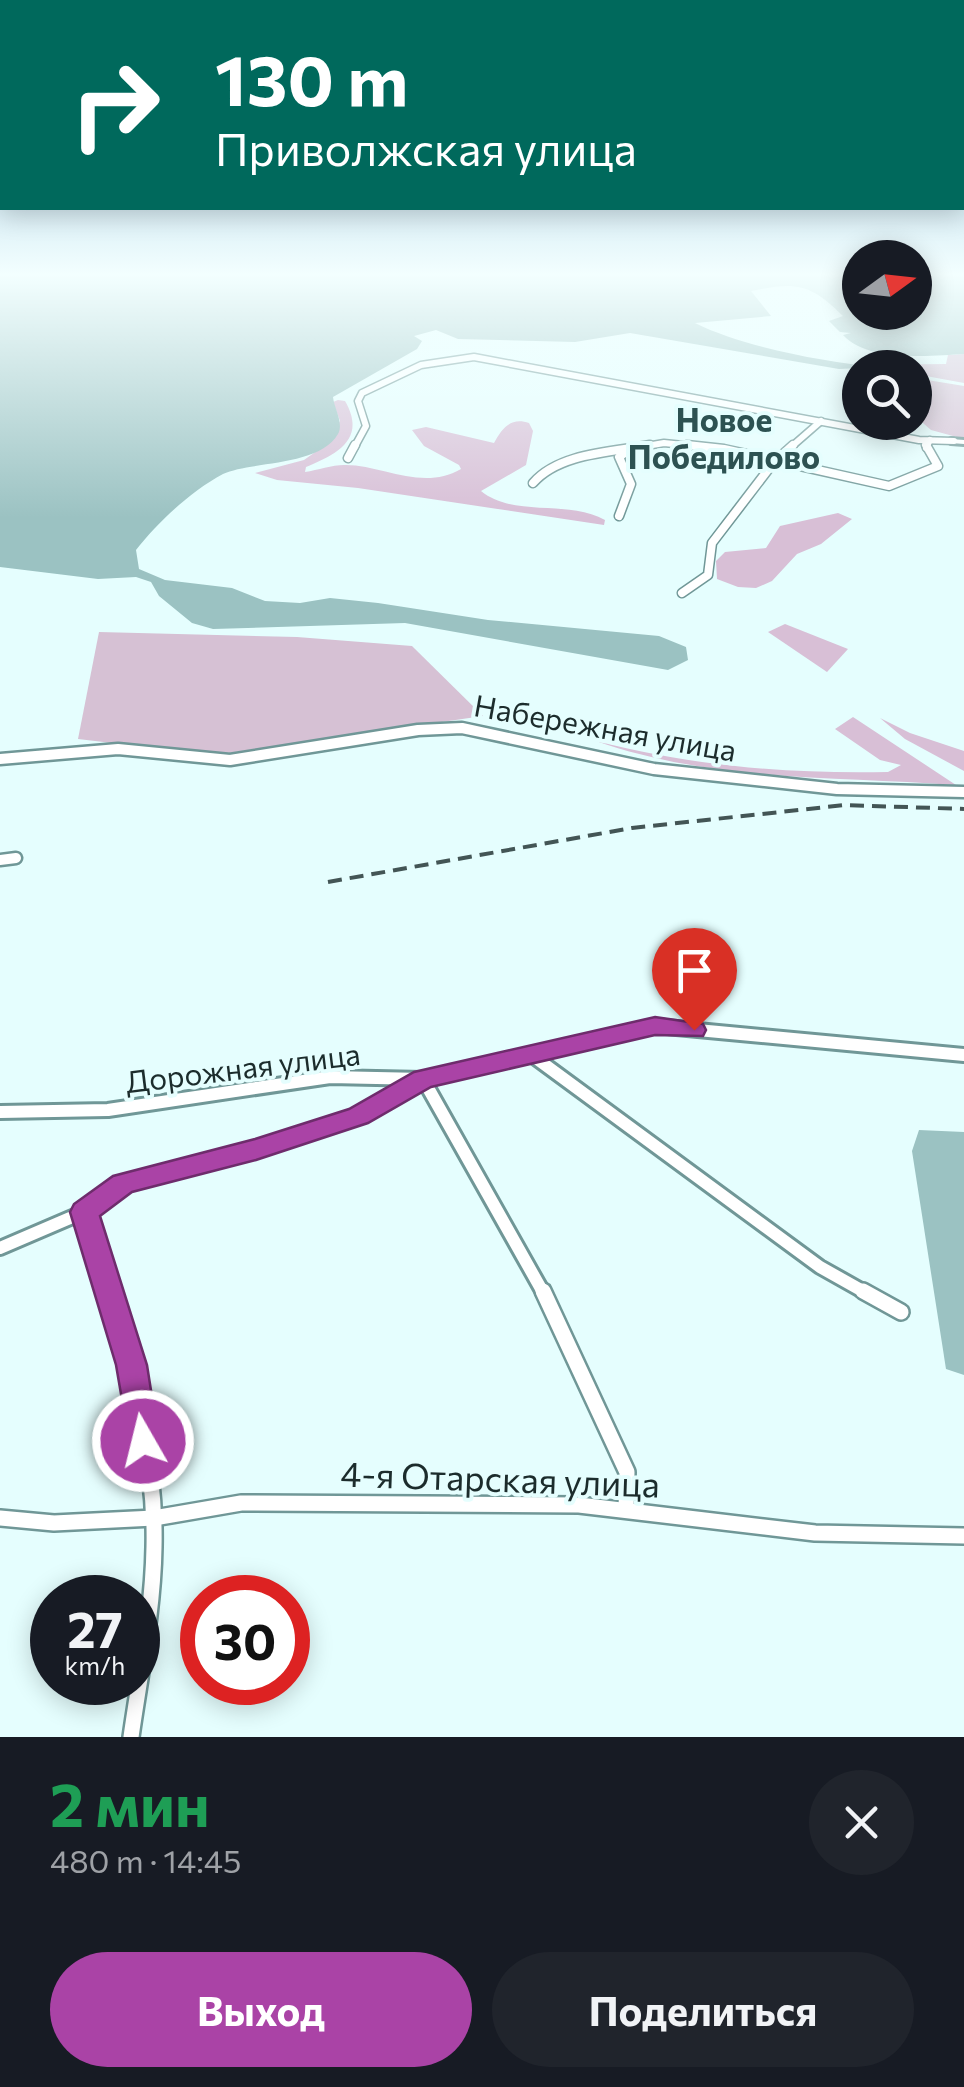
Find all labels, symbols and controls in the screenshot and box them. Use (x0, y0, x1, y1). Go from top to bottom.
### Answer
text: 130 m (215, 35, 408, 120)
icon: right (50, 40, 180, 170)
text: Приволжская улица (215, 120, 637, 175)
north arrow (842, 240, 932, 330)
map controls (842, 240, 932, 440)
button: search (842, 350, 932, 440)
district label: Новое Победилово (628, 399, 820, 476)
street label: Набережная улица (472, 685, 739, 768)
pin (652, 928, 737, 1031)
icon: arrive (667, 943, 722, 998)
street label: Дорожная улица (123, 1034, 362, 1099)
position arrow (91, 1389, 195, 1493)
street label: 4-я Отарская улица (340, 1450, 661, 1505)
speed limit sign: 30 (180, 1575, 310, 1705)
text: 27 (67, 1597, 123, 1658)
text: km/h (65, 1650, 125, 1680)
text: 2 мин (50, 1766, 210, 1839)
button: close (809, 1770, 914, 1875)
text: 480 m · 14:45 (50, 1840, 241, 1880)
button: Выход (50, 1952, 472, 2067)
button: Поделиться (492, 1952, 914, 2067)

